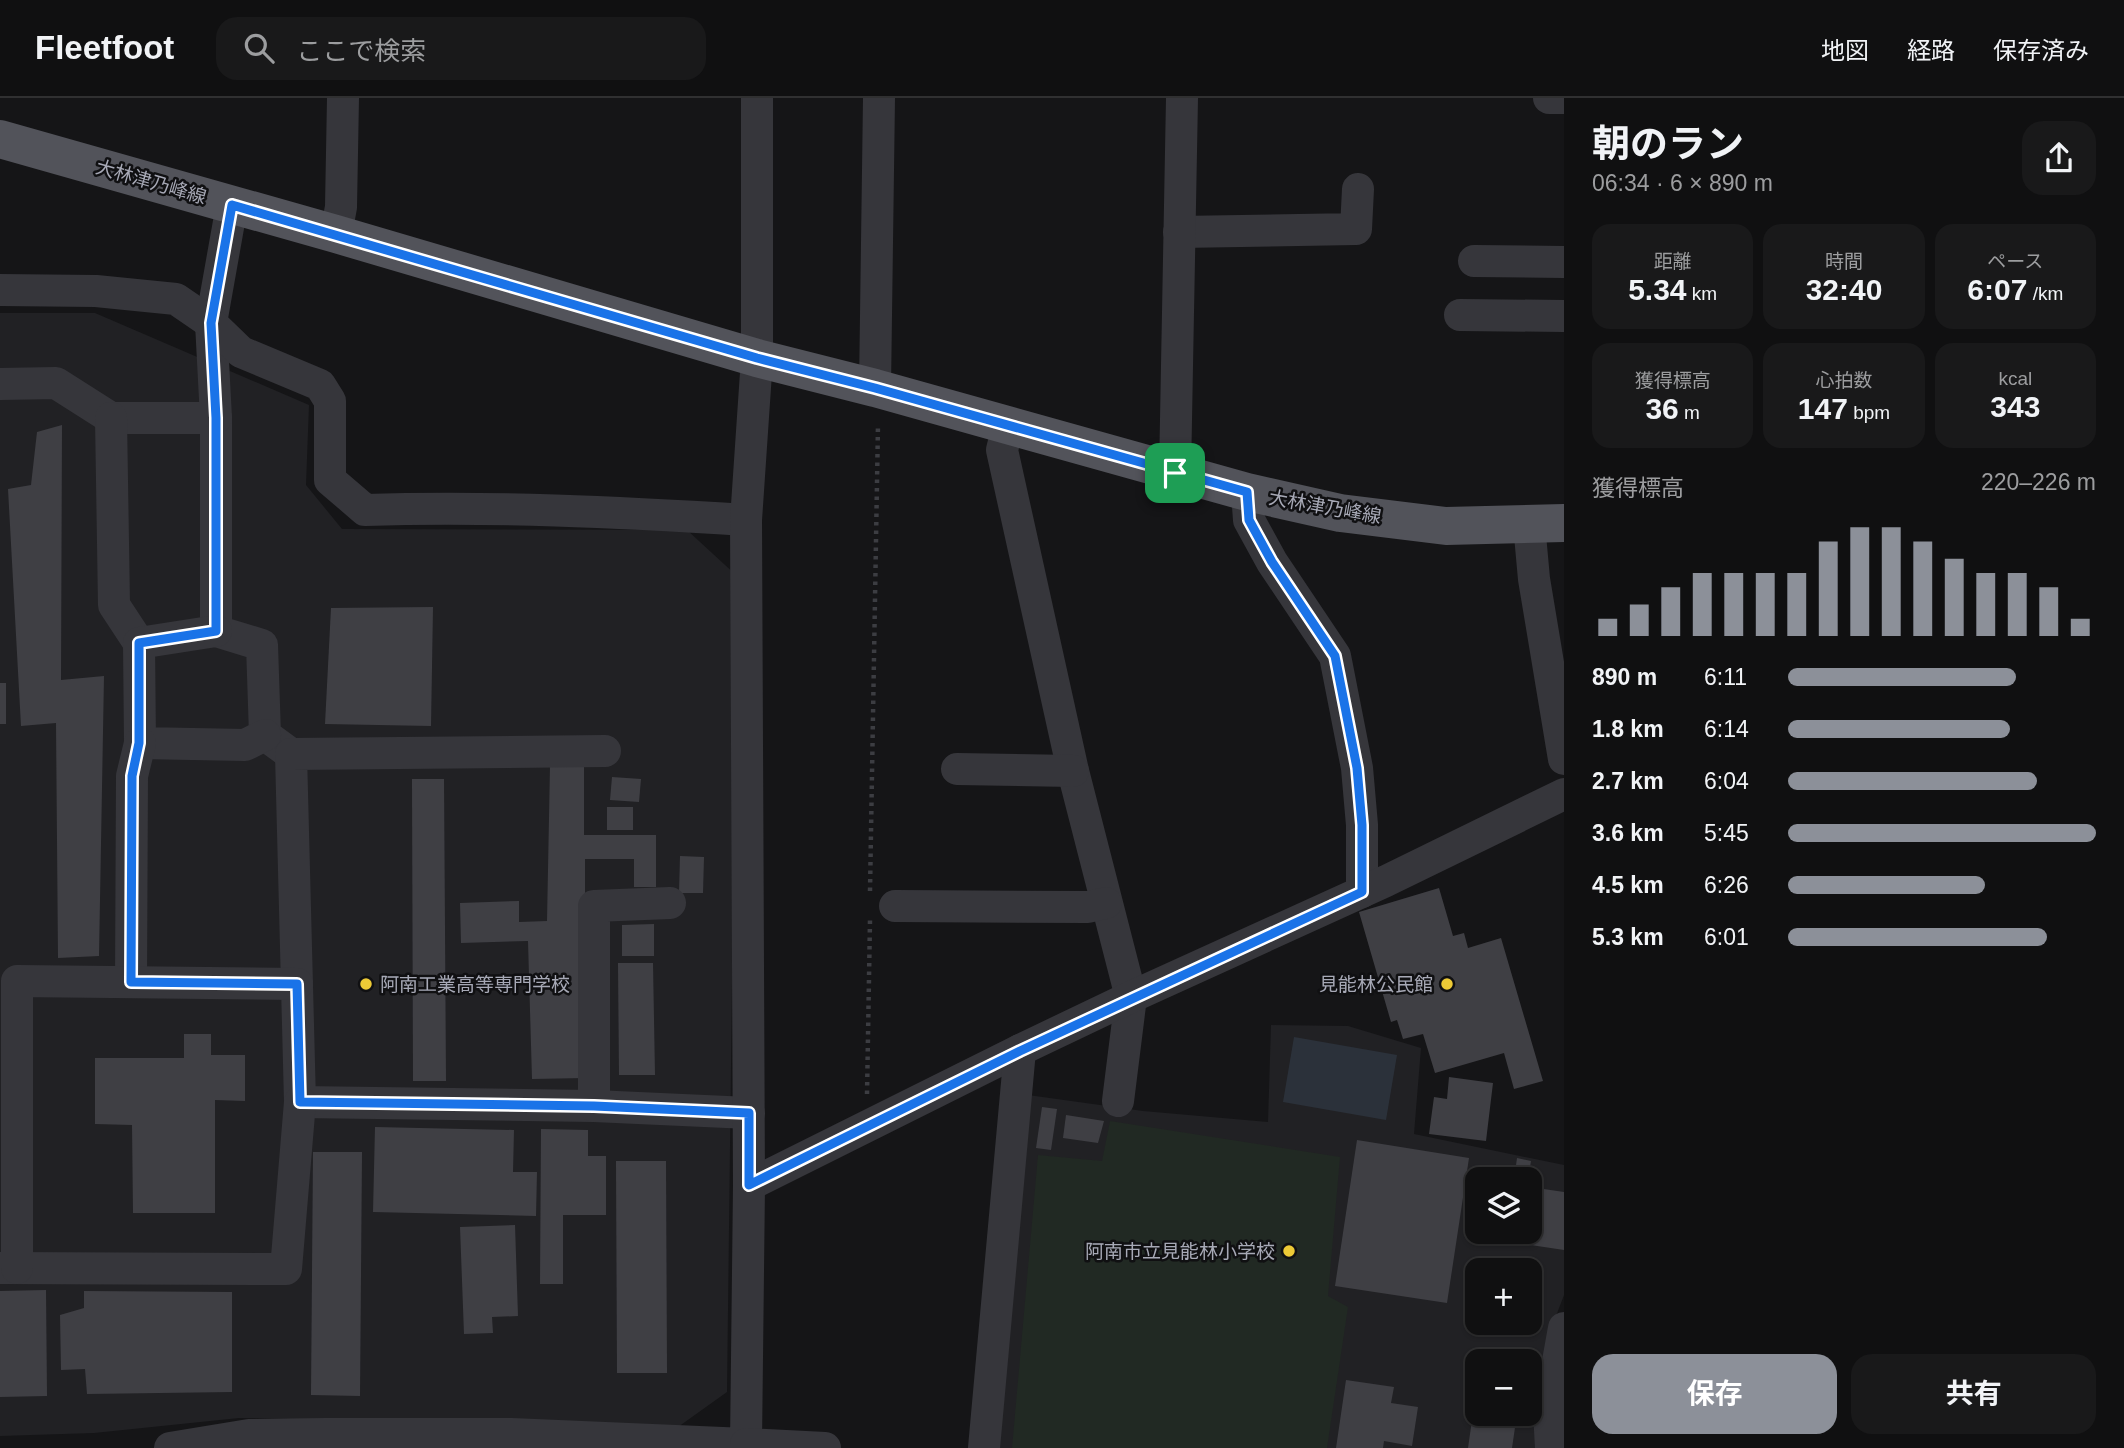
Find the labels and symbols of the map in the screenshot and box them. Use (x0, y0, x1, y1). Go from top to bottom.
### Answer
street label: 大林津乃峰線 (93, 156, 209, 208)
pin (1145, 443, 1205, 503)
street label: 大林津乃峰線 (1267, 487, 1383, 527)
place label: 阿南工業高等専門学校 (380, 974, 570, 995)
place label: 見能林公民館 (1319, 974, 1433, 995)
marker: 阿南工業高等専門学校 (358, 976, 374, 992)
marker: 見能林公民館 (1439, 976, 1455, 992)
place label: 阿南市立見能林小学校 (1085, 1241, 1275, 1262)
marker: 阿南市立見能林小学校 (1281, 1243, 1297, 1259)

